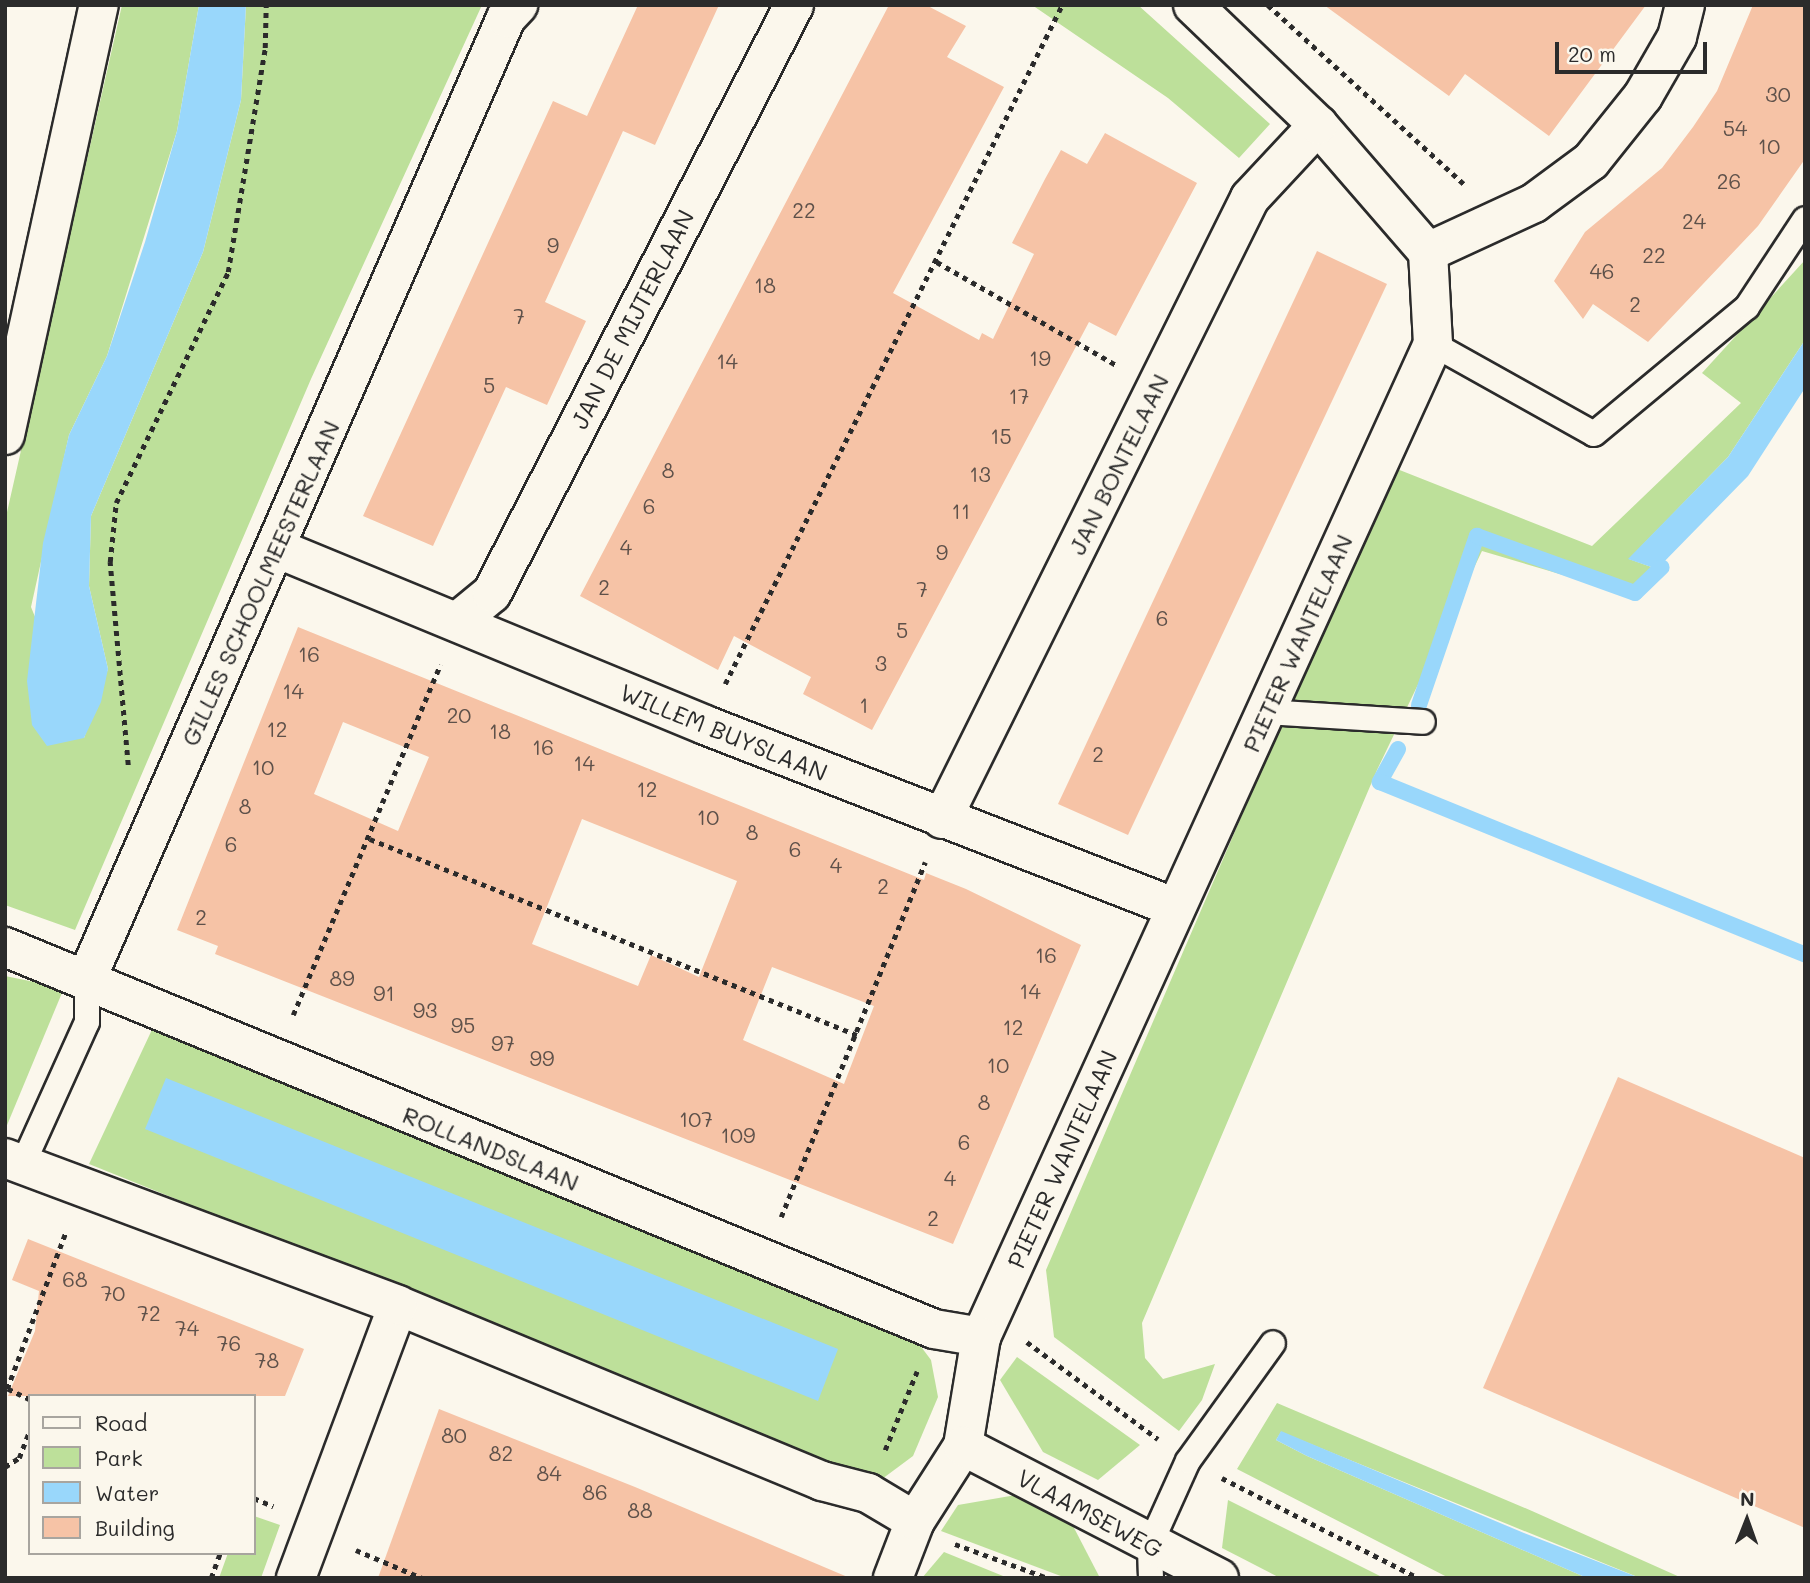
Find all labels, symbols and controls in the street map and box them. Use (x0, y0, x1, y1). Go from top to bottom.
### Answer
scale bar (1558, 28, 1710, 72)
text: 20 m (1568, 40, 1616, 67)
house number: 30 (1765, 81, 1791, 107)
house number: 54 (1723, 115, 1747, 141)
house number: 10 (1758, 133, 1780, 159)
house number: 26 (1717, 168, 1741, 194)
house number: 22 (792, 197, 816, 223)
street label: JAN DE MIJTERLAAN (564, 205, 700, 433)
house number: 24 (1682, 208, 1706, 234)
house number: 9 (547, 232, 559, 258)
house number: 22 (1642, 242, 1666, 268)
house number: 46 (1589, 258, 1615, 284)
house number: 18 (754, 272, 776, 298)
house number: 2 (1629, 291, 1641, 317)
house number: 7 (513, 303, 525, 329)
house number: 19 (1029, 345, 1051, 371)
house number: 14 (716, 348, 738, 374)
street label: JAN BONTELAAN (1062, 369, 1174, 559)
house number: 5 (483, 372, 495, 398)
house number: 17 (1008, 383, 1030, 409)
street label: GILLES SCHOOLMEESTERLAAN (175, 416, 345, 750)
house number: 15 (990, 423, 1012, 449)
house number: 8 (662, 457, 674, 483)
house number: 13 (969, 461, 991, 487)
house number: 6 (643, 493, 655, 519)
house number: 11 (952, 498, 970, 524)
street label: PIETER WANTELAAN (1236, 530, 1358, 756)
house number: 4 (620, 534, 632, 560)
house number: 9 (936, 539, 948, 565)
house number: 2 (598, 574, 610, 600)
house number: 7 (916, 576, 928, 602)
house number: 6 (1156, 605, 1168, 631)
house number: 5 (896, 617, 908, 643)
house number: 16 (298, 641, 320, 667)
house number: 3 (875, 650, 887, 676)
street label: WILLEM BUYSLAAN (616, 677, 832, 787)
house number: 14 (282, 678, 304, 704)
house number: 1 (859, 692, 869, 718)
house number: 20 (447, 702, 471, 728)
house number: 12 (266, 716, 288, 742)
house number: 18 (489, 718, 511, 744)
house number: 16 (532, 734, 554, 760)
house number: 2 (1092, 741, 1104, 767)
house number: 14 (573, 750, 595, 776)
house number: 10 (252, 754, 274, 780)
house number: 12 (636, 776, 658, 802)
house number: 8 (239, 793, 251, 819)
house number: 10 (697, 804, 719, 830)
house number: 8 (746, 819, 758, 845)
house number: 6 (225, 831, 237, 857)
house number: 6 (789, 836, 801, 862)
house number: 4 (830, 852, 842, 878)
house number: 2 (877, 873, 889, 899)
house number: 2 (195, 904, 207, 930)
house number: 16 (1035, 942, 1057, 968)
house number: 89 (329, 965, 355, 991)
house number: 14 (1019, 978, 1041, 1004)
house number: 91 (373, 980, 395, 1006)
house number: 93 (413, 997, 437, 1023)
house number: 95 (451, 1012, 475, 1038)
house number: 12 (1002, 1014, 1024, 1040)
house number: 97 (491, 1030, 515, 1056)
house number: 99 (530, 1045, 554, 1071)
street label: PIETER WANTELAAN (1001, 1046, 1123, 1272)
house number: 10 (987, 1052, 1009, 1078)
house number: 8 (978, 1089, 990, 1115)
street label: ROLLANDSLAAN (399, 1100, 583, 1196)
house number: 107 (679, 1106, 713, 1132)
house number: 109 (721, 1122, 755, 1148)
house number: 6 (958, 1129, 970, 1155)
house number: 4 (944, 1165, 956, 1191)
house number: 2 (927, 1205, 939, 1231)
house number: 68 (62, 1266, 88, 1292)
house number: 70 (101, 1280, 125, 1306)
house number: 72 (137, 1300, 161, 1326)
house number: 74 (175, 1315, 199, 1341)
house number: 76 (217, 1330, 241, 1356)
house number: 78 (255, 1347, 279, 1373)
legend (28, 1394, 256, 1555)
text: Road (95, 1409, 147, 1436)
house number: 80 (441, 1422, 467, 1448)
house number: 82 (489, 1440, 513, 1466)
text: Park (95, 1444, 143, 1471)
house number: 84 (536, 1460, 562, 1486)
street label: VLAAMSEWEG (1012, 1463, 1168, 1563)
text: Water (95, 1479, 159, 1506)
house number: 86 (582, 1479, 608, 1505)
north arrow (1712, 1485, 1782, 1555)
text: N (1740, 1486, 1755, 1511)
house number: 88 (627, 1497, 653, 1523)
text: Building (95, 1514, 175, 1541)

